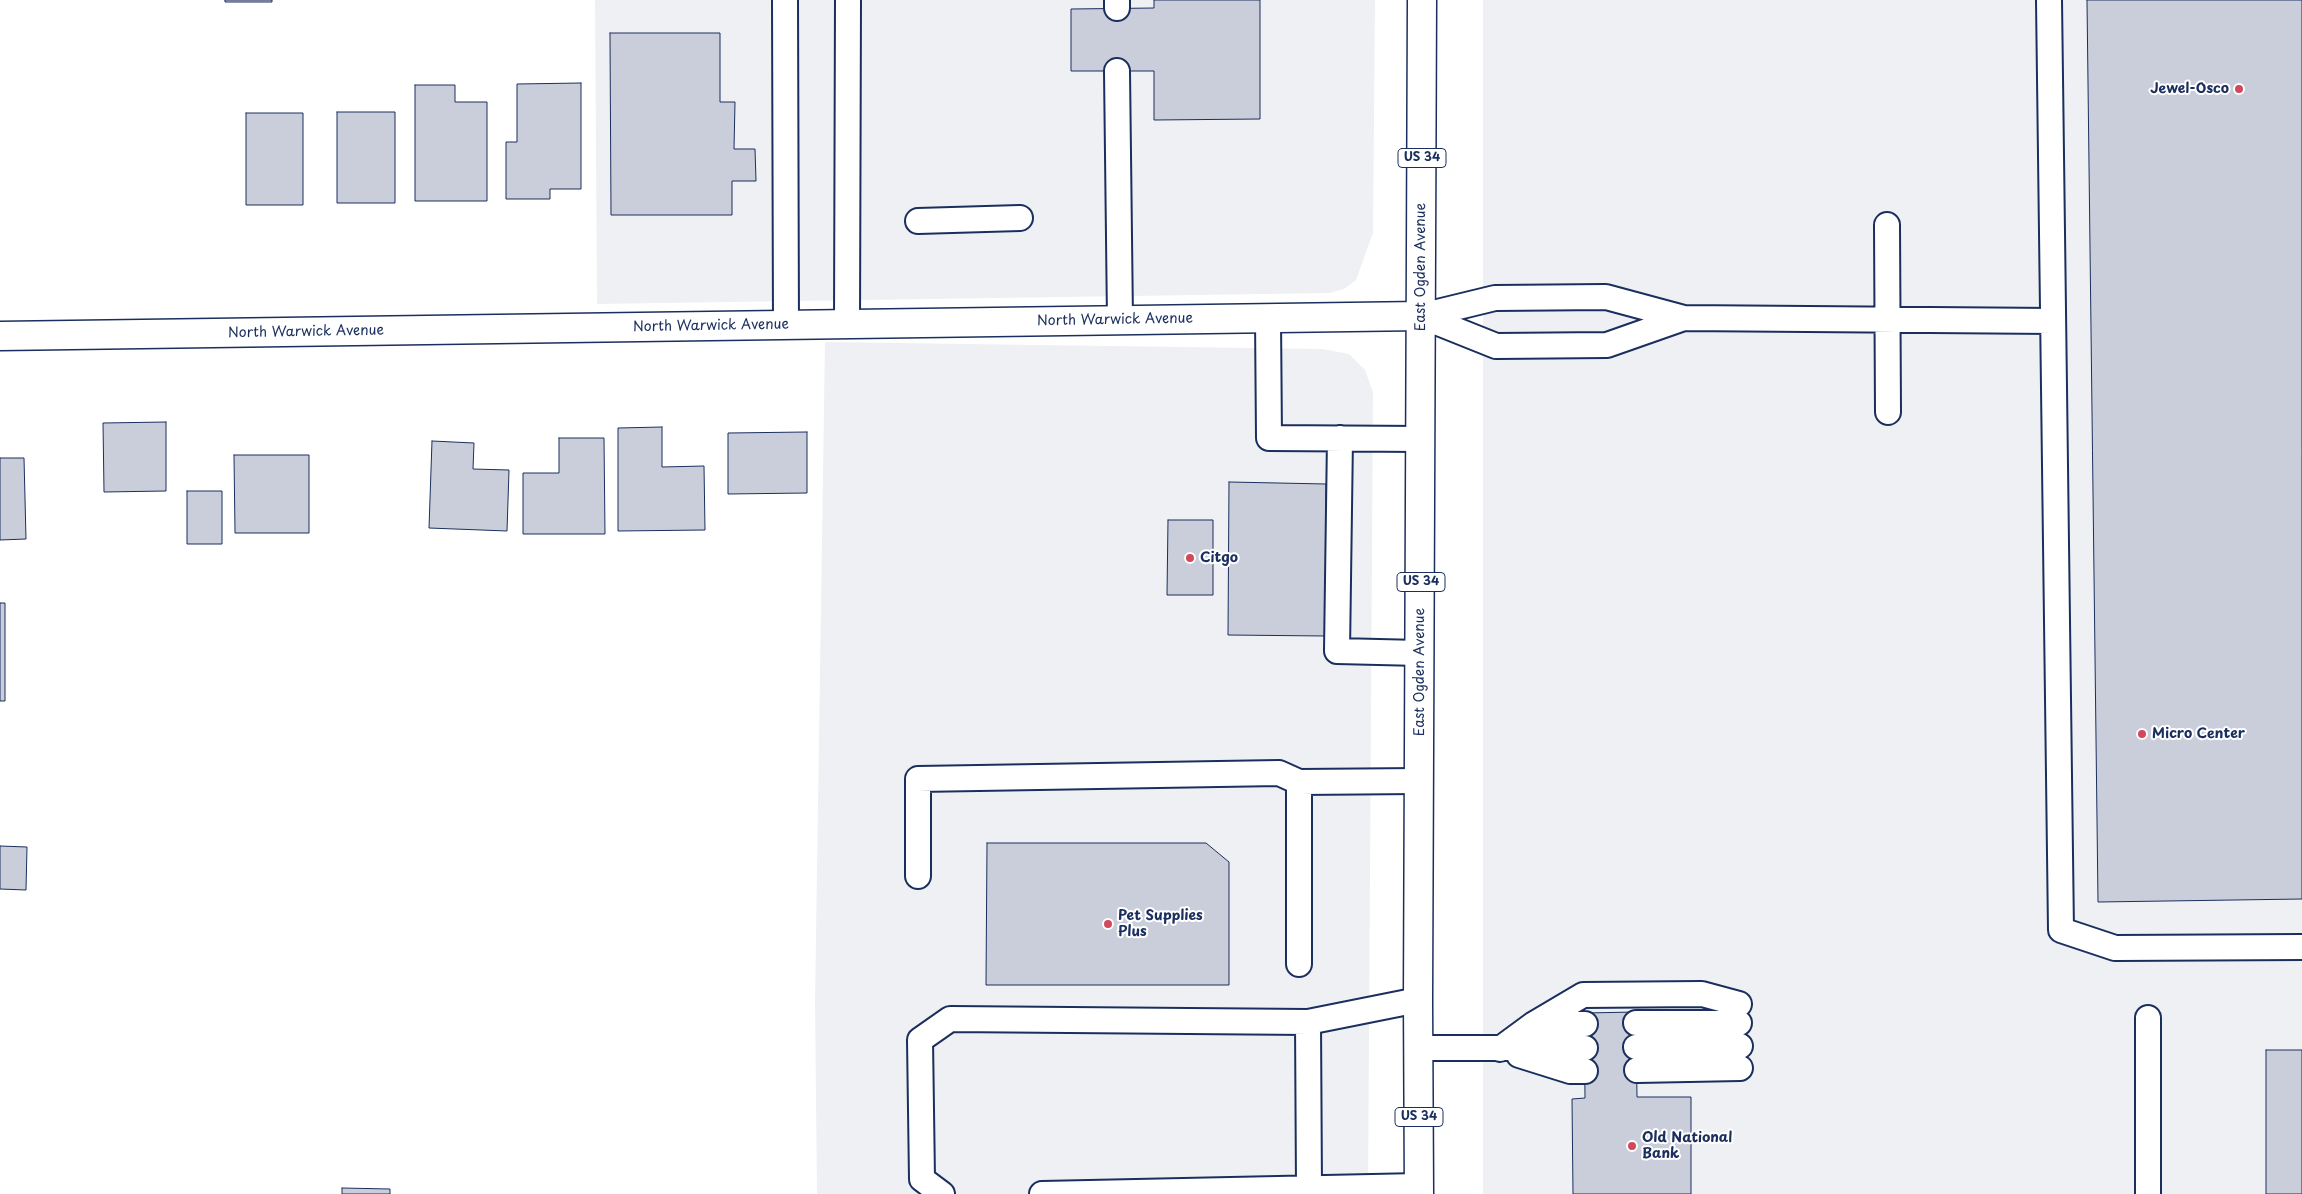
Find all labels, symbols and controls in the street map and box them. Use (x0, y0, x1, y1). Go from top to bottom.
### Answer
place label: Jewel-Osco (2150, 81, 2229, 97)
marker: Jewel-Osco (2233, 83, 2245, 95)
road number: US 34 (1398, 148, 1446, 168)
street label: East Ogden Avenue (1413, 203, 1429, 331)
street label: North Warwick Avenue (1037, 310, 1193, 330)
street label: North Warwick Avenue (633, 316, 789, 336)
street label: North Warwick Avenue (228, 322, 384, 342)
place label: Citgo (1200, 550, 1238, 566)
marker: Citgo (1184, 552, 1196, 564)
road number: US 34 (1397, 572, 1445, 592)
street label: East Ogden Avenue (1412, 608, 1428, 736)
place label: Micro Center (2152, 726, 2245, 742)
marker: Micro Center (2136, 728, 2148, 740)
place label: Pet Supplies Plus (1118, 908, 1203, 940)
marker: Pet Supplies Plus (1102, 918, 1114, 930)
road number: US 34 (1395, 1108, 1443, 1126)
place label: Old National Bank (1642, 1130, 1732, 1162)
marker: Old National Bank (1626, 1140, 1638, 1152)

